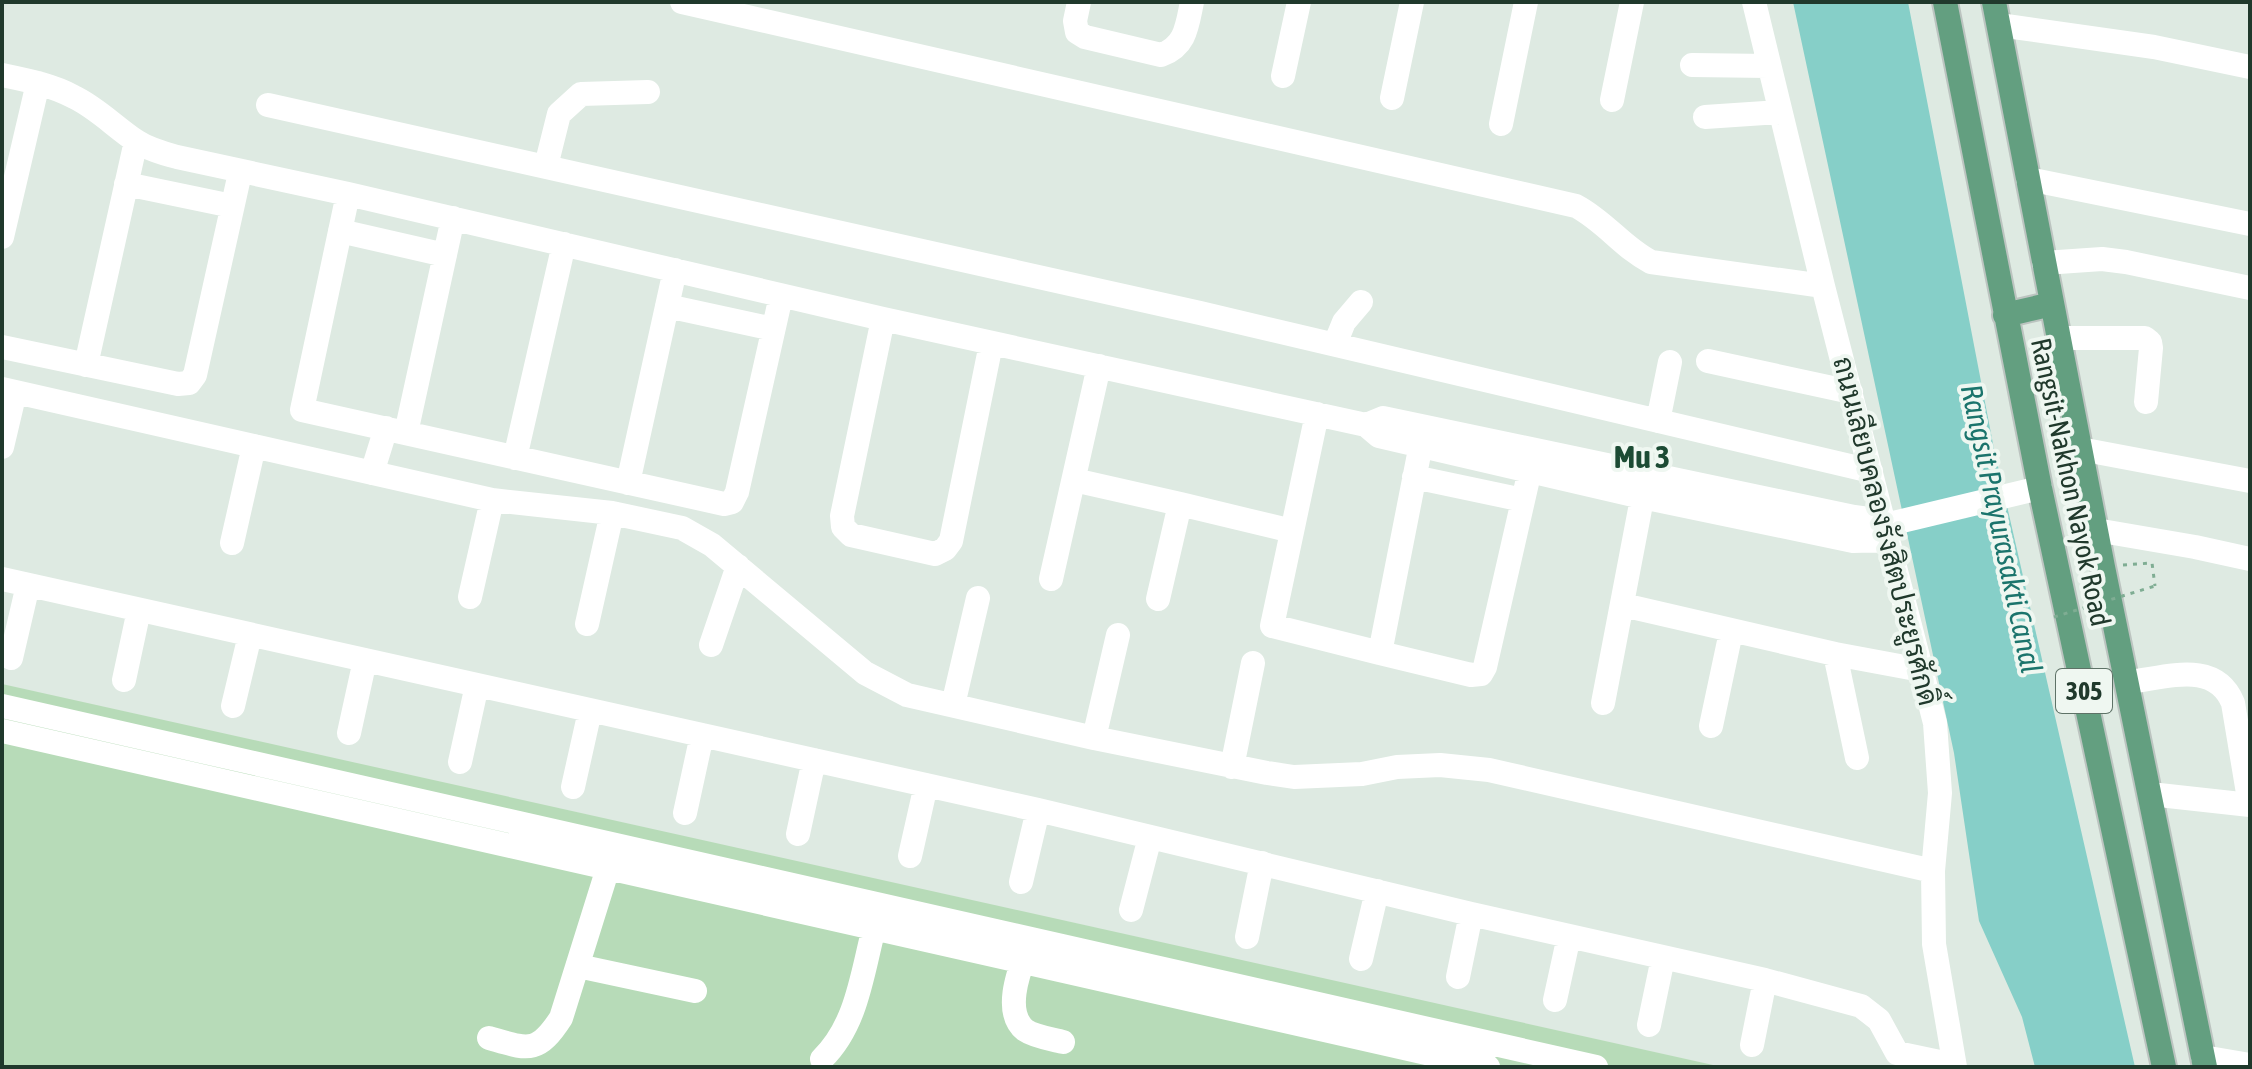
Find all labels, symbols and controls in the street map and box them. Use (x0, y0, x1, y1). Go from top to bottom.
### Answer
street label: Rangsit-Nakhon Nayok Road (2025, 335, 2117, 629)
street label: ถนนเลียบคลองรังสิตประยูรศักดิ์ (1823, 351, 1952, 710)
water label: Rangsit Prayurasakti Canal (1955, 381, 2049, 676)
district label: Mu 3 (1614, 438, 1670, 475)
road number: 305 (2056, 669, 2112, 713)

